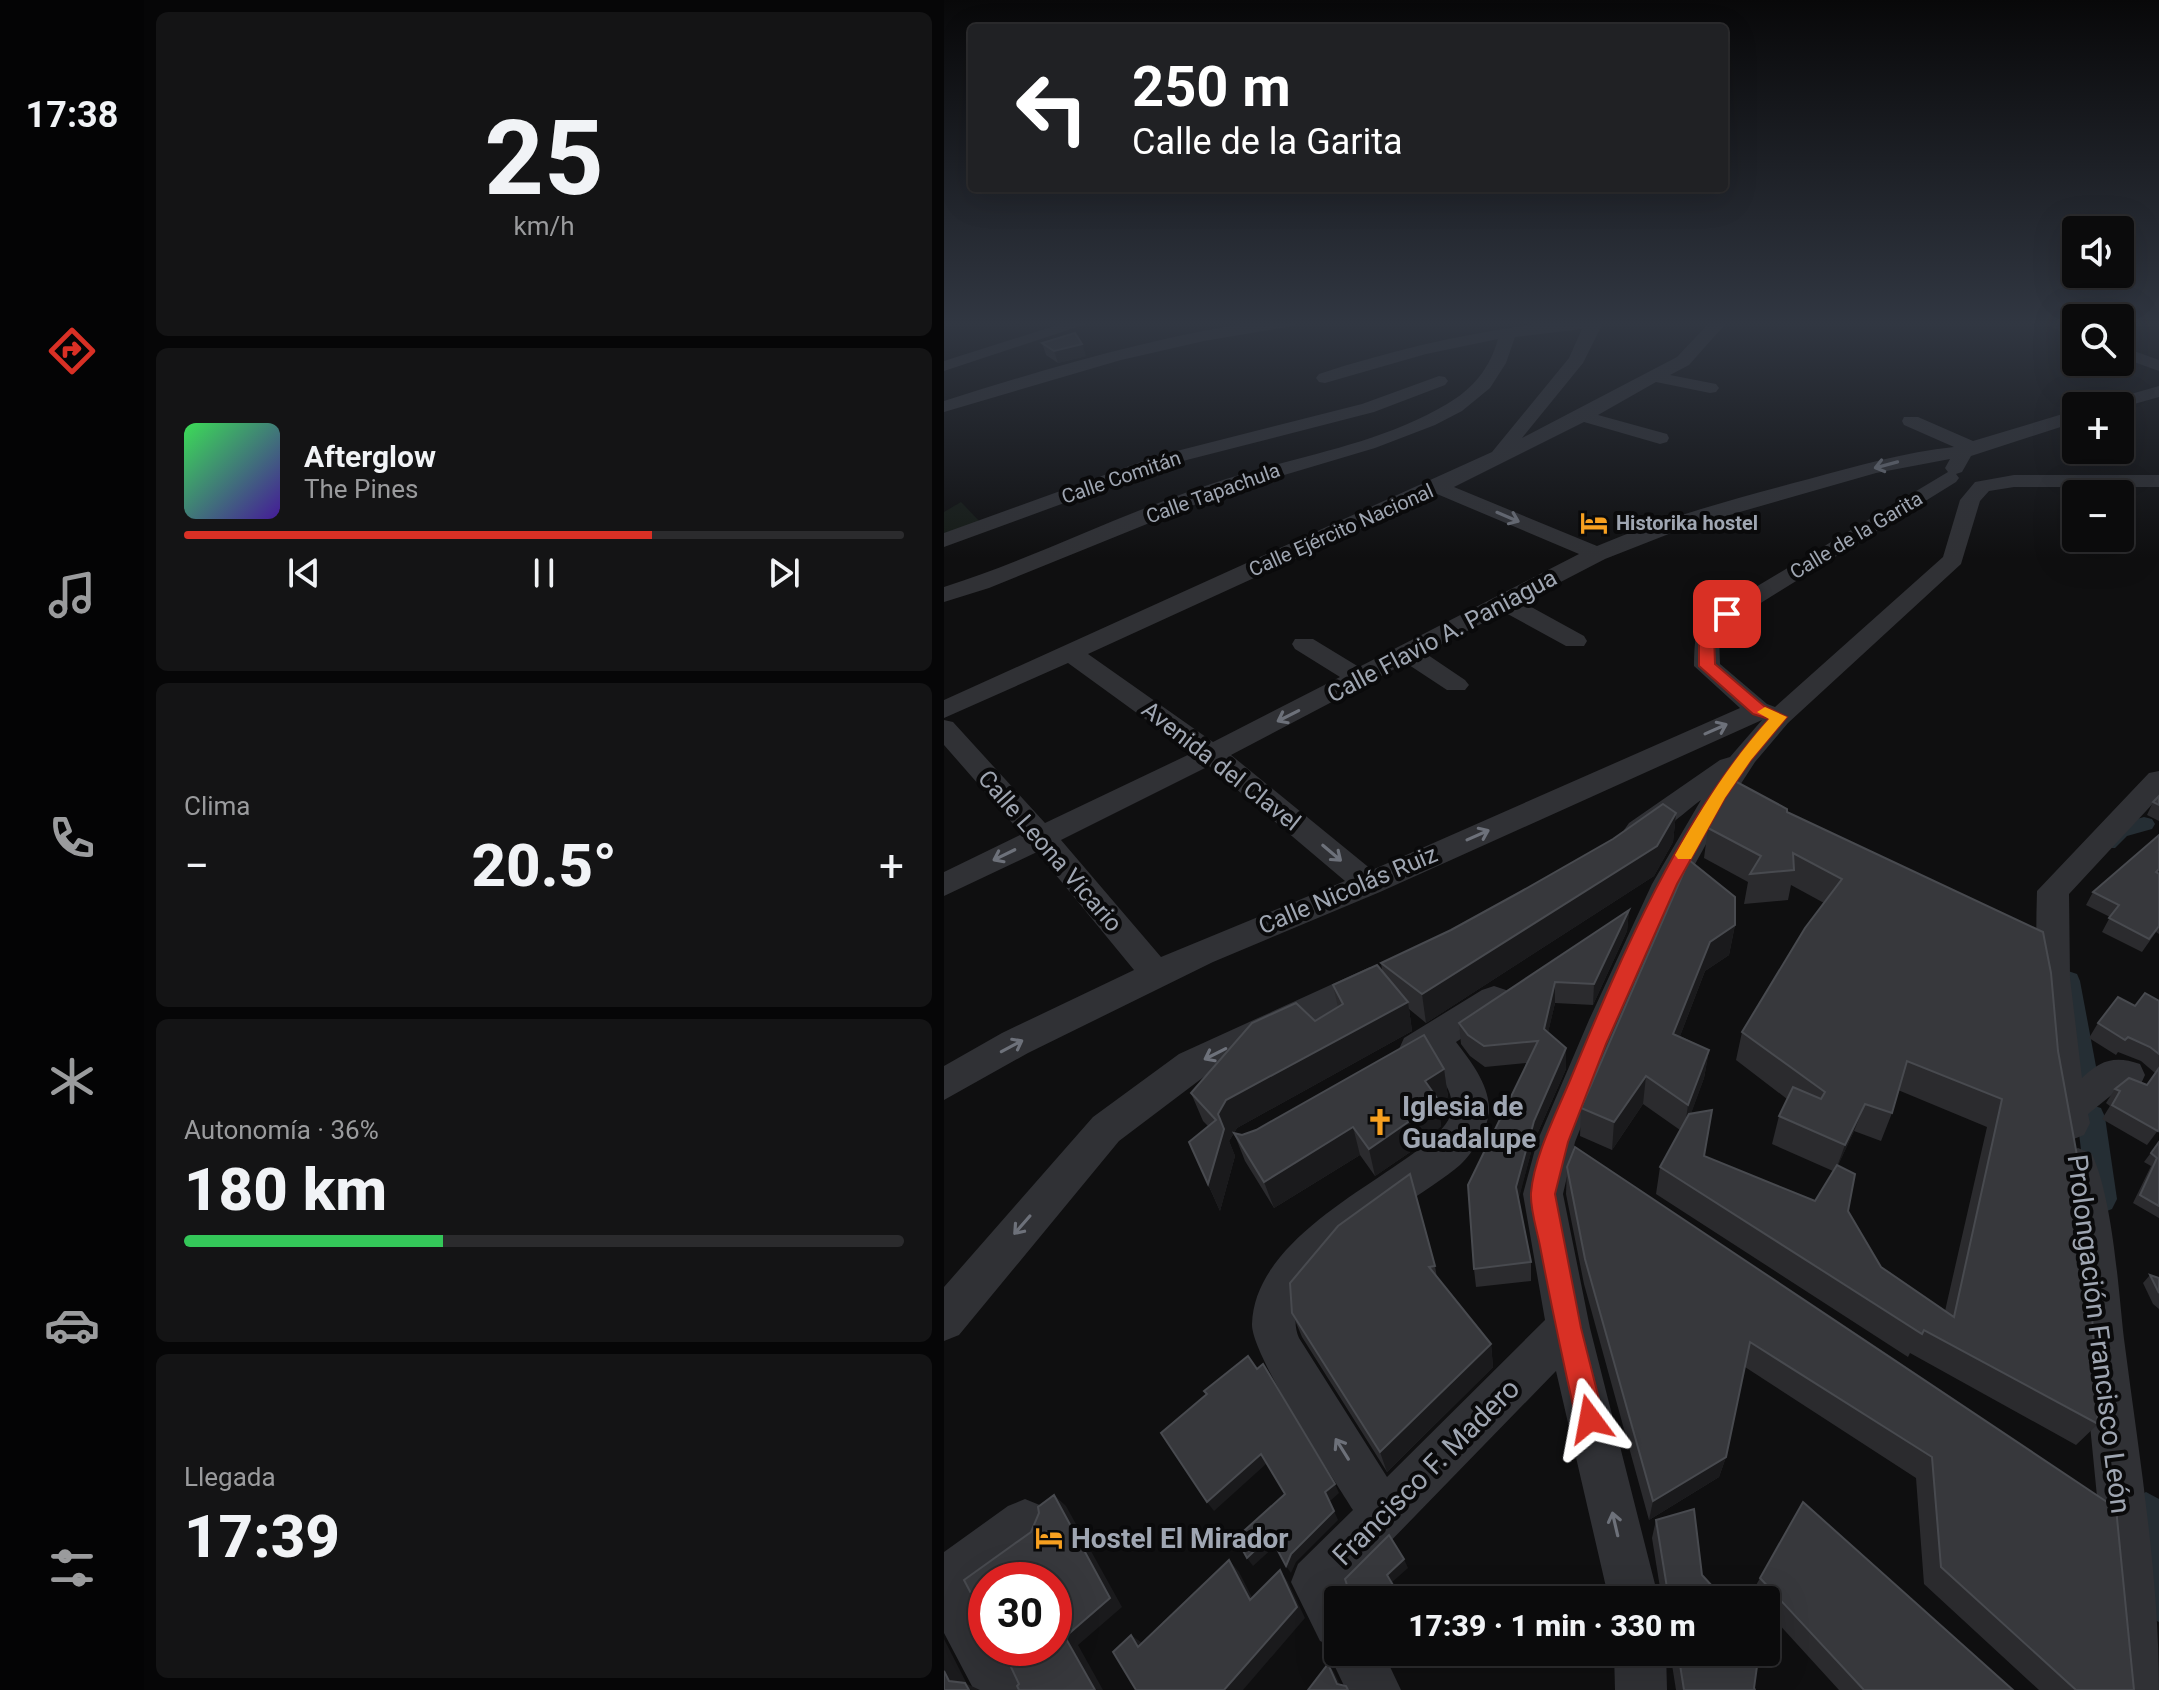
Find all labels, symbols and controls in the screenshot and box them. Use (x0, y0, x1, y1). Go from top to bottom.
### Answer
text: 250 m (1132, 54, 1291, 120)
icon: left (1000, 56, 1104, 160)
text: 17:38 (26, 94, 118, 136)
text: 25 (484, 98, 604, 219)
text: Calle de la Garita (1132, 121, 1403, 163)
text: km/h (513, 211, 575, 241)
map controls (2062, 216, 2134, 552)
button: sound (2062, 216, 2134, 288)
button: search (2062, 304, 2134, 376)
icon: directions (44, 323, 100, 379)
button: + (2062, 392, 2134, 464)
text: Afterglow (304, 439, 436, 474)
street label: Calle Comitán (1058, 445, 1184, 509)
street label: Calle Tapachula (1143, 458, 1283, 528)
one-way arrow (1874, 458, 1900, 473)
text: The Pines (304, 474, 418, 504)
street label: Calle Ejército Nacional (1245, 479, 1437, 581)
button: − (2062, 480, 2134, 552)
street label: Calle de la Garita (1785, 486, 1927, 584)
hotel icon: Historika hostel (1579, 508, 1609, 538)
one-way arrow (1496, 511, 1520, 526)
place label: Historika hostel (1616, 511, 1758, 535)
icon: previous (282, 551, 326, 595)
icon: pause (522, 551, 566, 595)
icon: next (762, 551, 806, 595)
street label: Calle Flavio A. Paniagua (1322, 564, 1562, 708)
icon: music (44, 567, 100, 623)
pin (1693, 580, 1761, 648)
icon: arrive (1705, 592, 1749, 636)
street label: Avenida del Clavel (1136, 695, 1306, 837)
one-way arrow (1276, 708, 1300, 724)
one-way arrow (1703, 721, 1727, 736)
street label: Calle Leona Vicario (972, 764, 1128, 938)
text: Clima (184, 791, 251, 821)
icon: phone (44, 810, 100, 866)
one-way arrow (1466, 827, 1490, 842)
text: 20.5° (472, 830, 617, 901)
text: − (184, 840, 209, 892)
text: + (879, 840, 904, 892)
street label: Calle Nicolás Ruiz (1255, 840, 1442, 940)
one-way arrow (1321, 844, 1342, 862)
one-way arrow (993, 848, 1017, 863)
one-way arrow (1000, 1037, 1023, 1053)
one-way arrow (1203, 1046, 1227, 1062)
icon: climate (44, 1053, 100, 1109)
place label: Iglesia de Guadalupe (1402, 1090, 1536, 1155)
church icon: Iglesia de Guadalupe (1365, 1107, 1395, 1137)
text: Autonomía · 36% (184, 1115, 379, 1145)
street label: Prolongación Francisco León (2061, 1153, 2137, 1515)
text: 180 km (184, 1154, 387, 1225)
one-way arrow (1014, 1215, 1032, 1235)
icon: car (44, 1297, 100, 1353)
street label: Francisco F. Madero (1326, 1372, 1526, 1572)
position arrow (1548, 1377, 1632, 1461)
one-way arrow (1334, 1438, 1350, 1461)
text: Llegada (184, 1462, 276, 1492)
text: 17:39 (184, 1501, 340, 1572)
one-way arrow (1607, 1512, 1622, 1538)
place label: Hostel El Mirador (1071, 1522, 1289, 1555)
hotel icon: Hostel El Mirador (1034, 1523, 1064, 1553)
icon: filters (44, 1540, 100, 1596)
speed limit sign: 30 (968, 1562, 1072, 1666)
text: 17:39 · 1 min · 330 m (1408, 1608, 1696, 1643)

